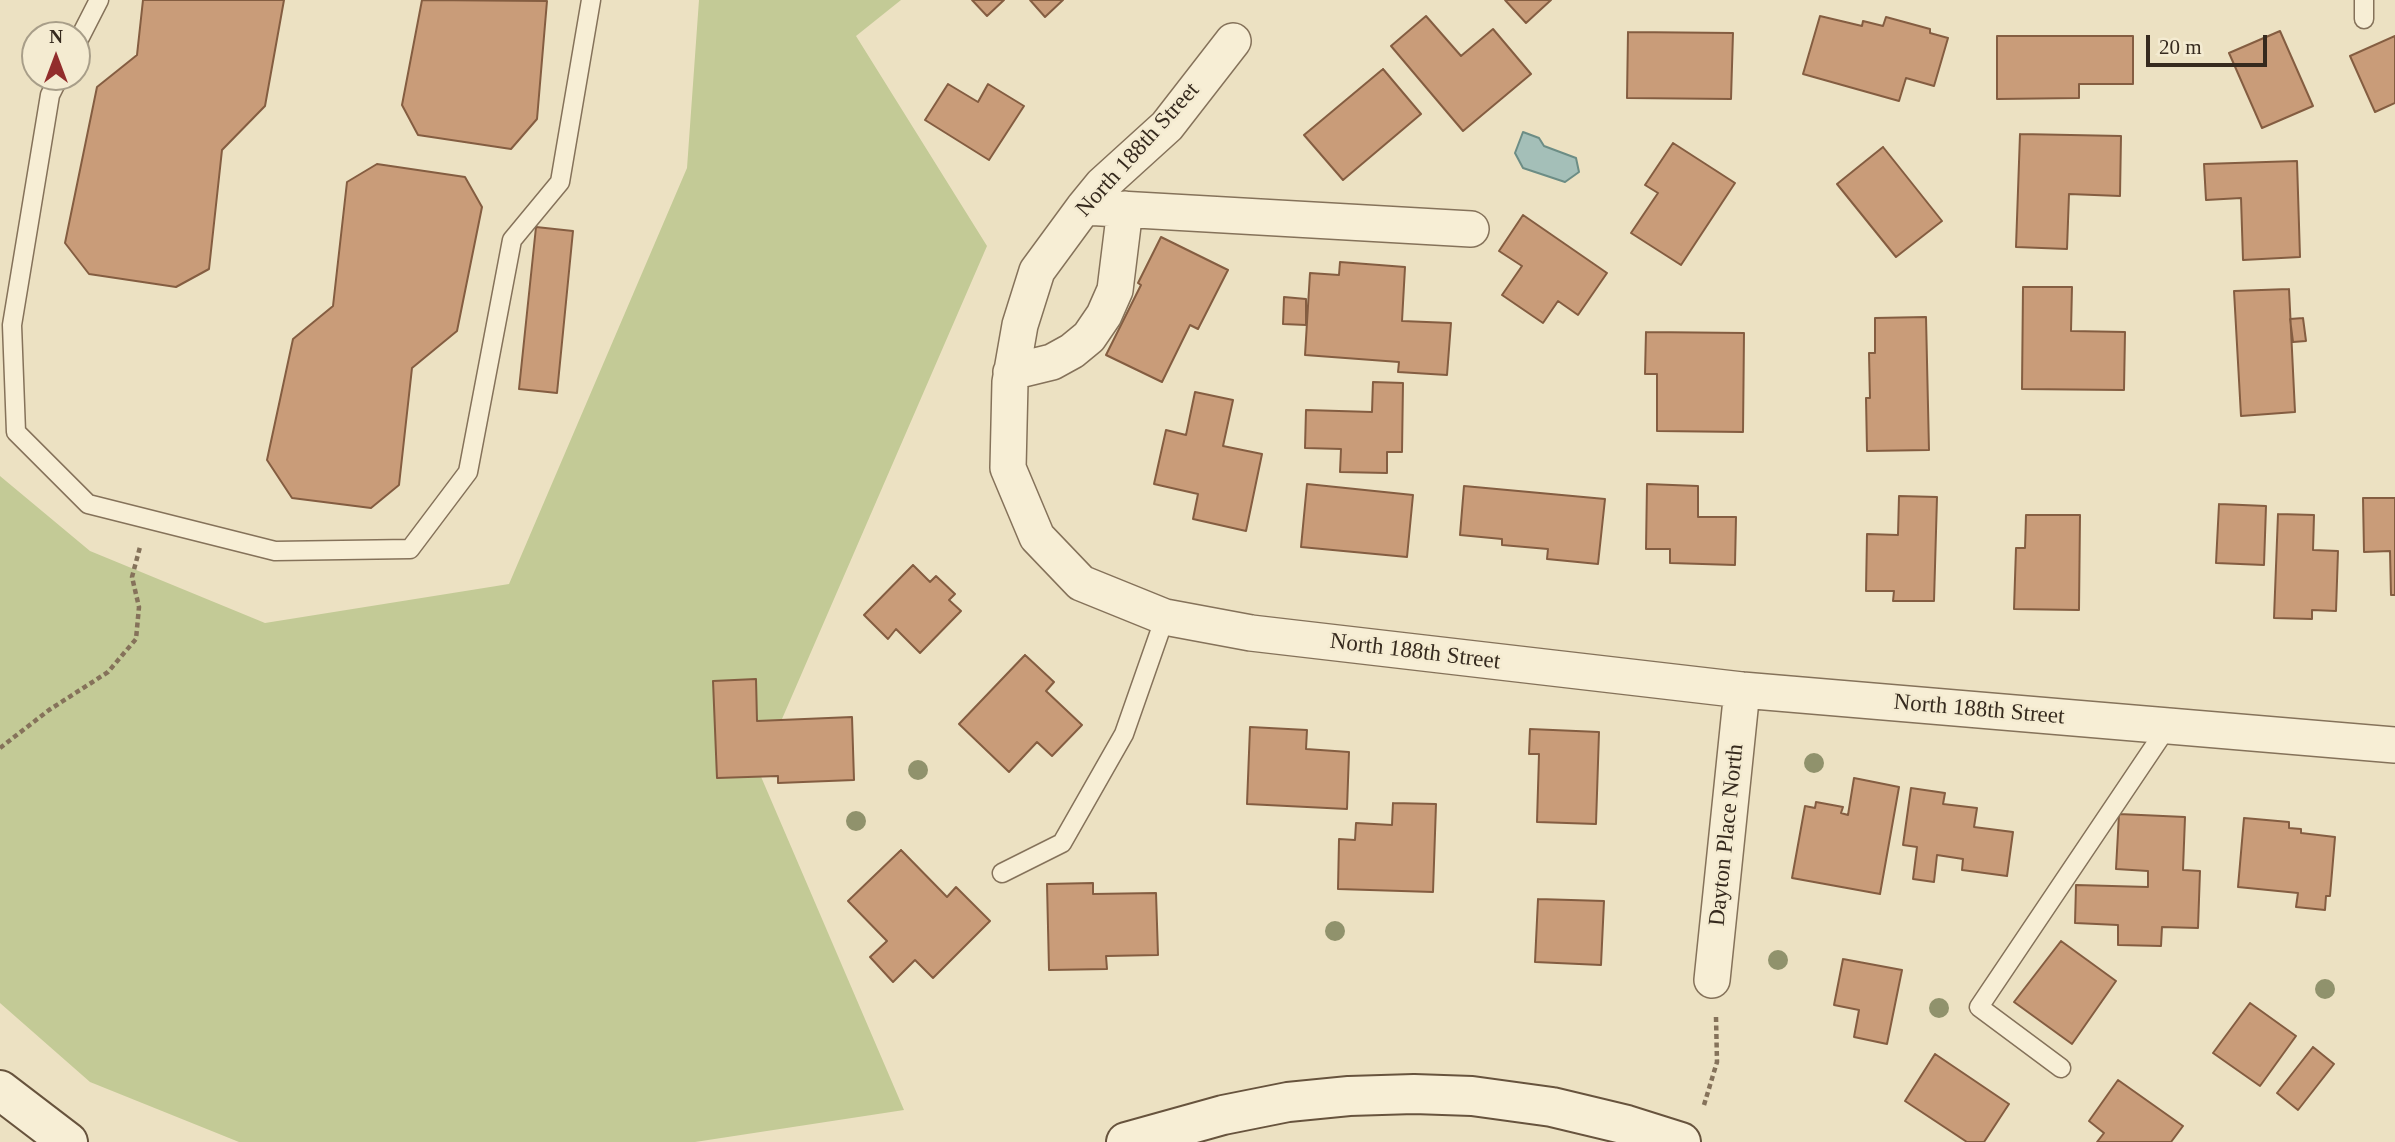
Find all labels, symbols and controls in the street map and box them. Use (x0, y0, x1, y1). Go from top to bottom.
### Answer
north arrow (21, 21, 91, 91)
scale bar (2150, 21, 2271, 65)
text: N (49, 26, 63, 47)
text: 20 m (2159, 35, 2202, 59)
street label: North 188th Street (1070, 77, 1206, 223)
street label: North 188th Street (1328, 628, 1502, 676)
street label: North 188th Street (1893, 689, 2065, 731)
street label: Dayton Place North (1704, 743, 1750, 927)

